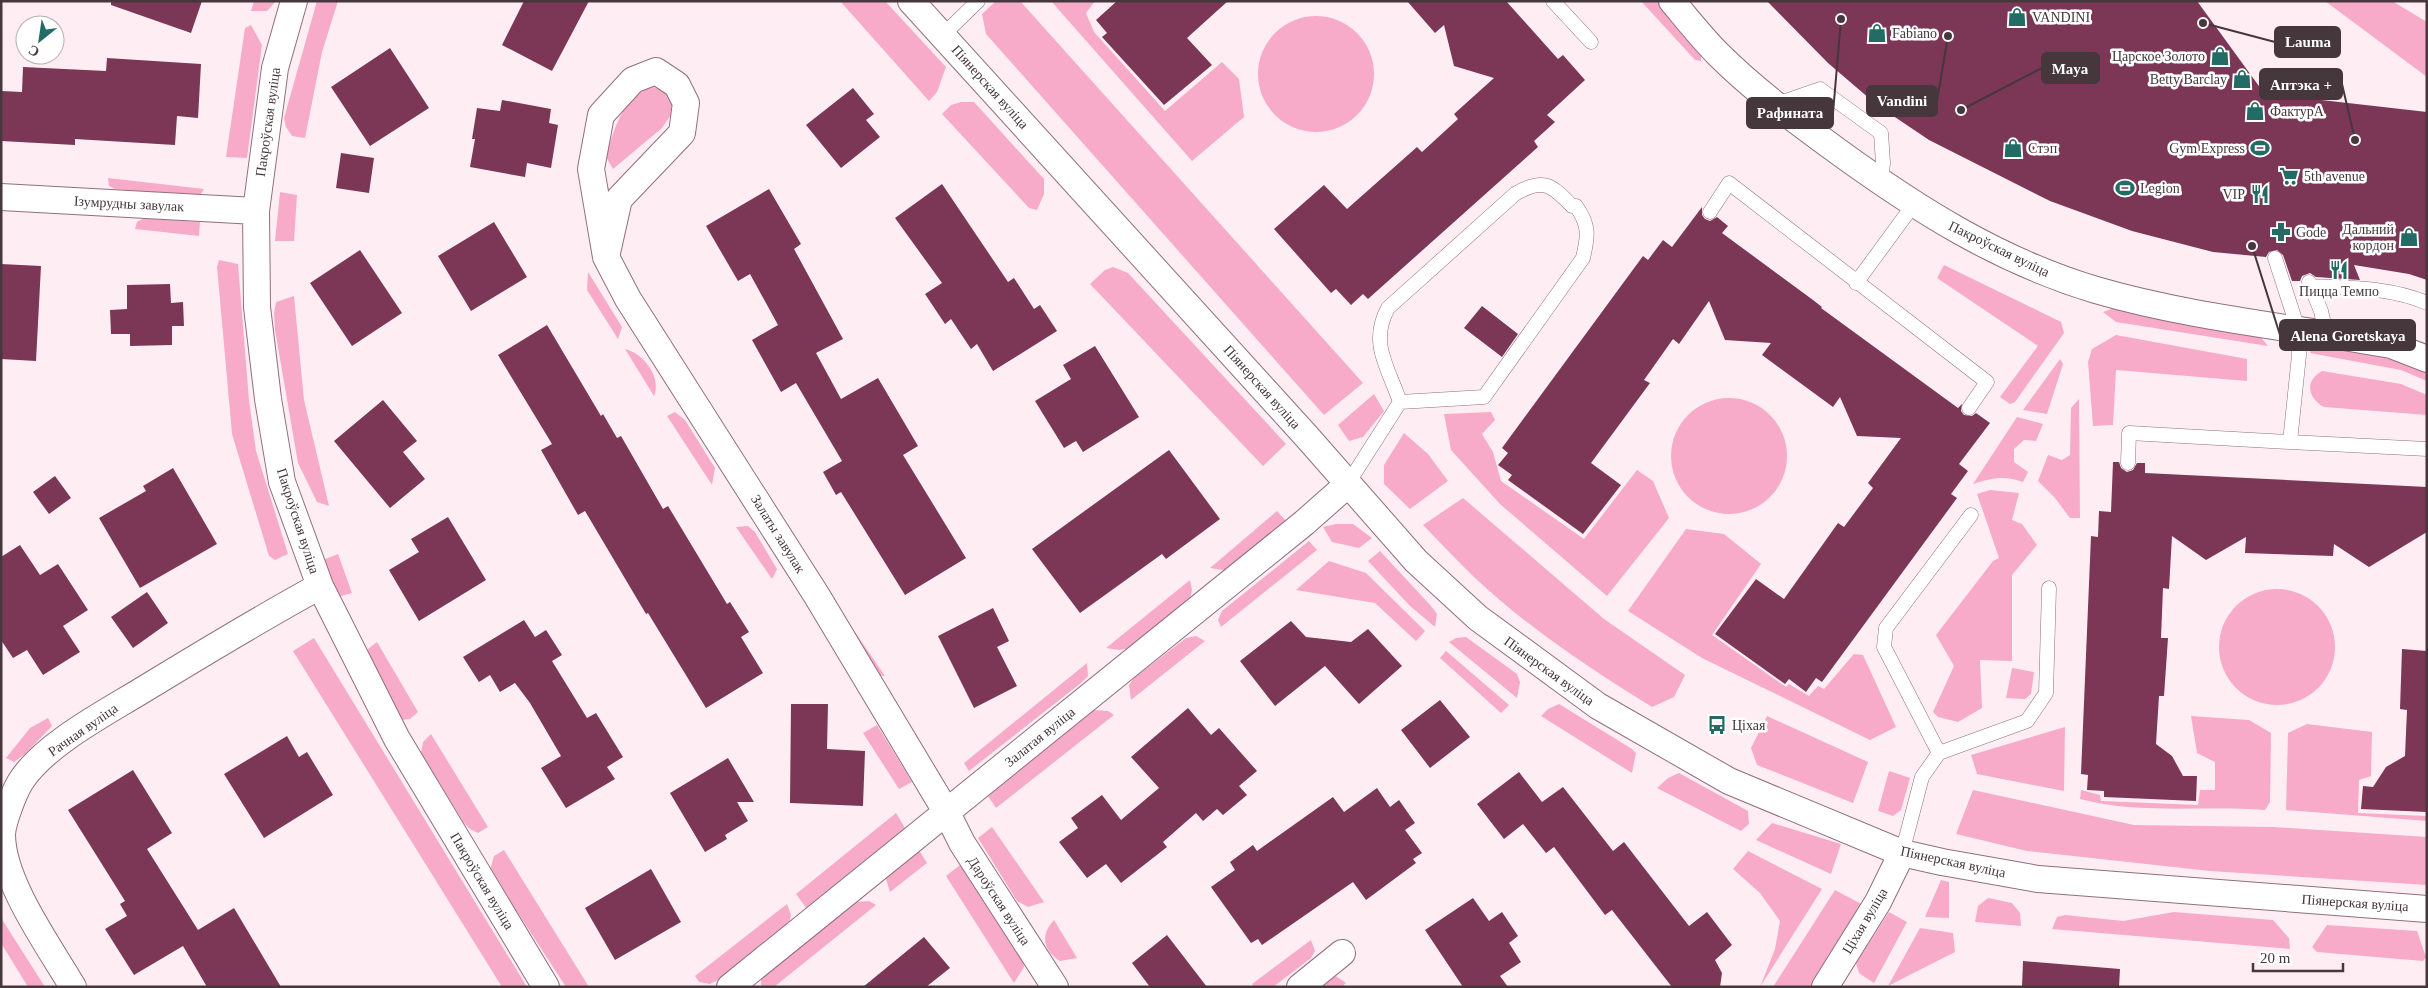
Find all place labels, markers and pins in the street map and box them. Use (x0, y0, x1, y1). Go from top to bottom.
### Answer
shop icon: VANDINI (2006, 6, 2028, 28)
place label: VANDINI (2032, 10, 2090, 25)
shop icon: Fabiano (1866, 22, 1888, 44)
place label: Fabiano (1892, 26, 1937, 41)
callout: Lauma (2275, 27, 2340, 57)
shop icon: Царское Золото (2209, 45, 2231, 67)
place label: Царское Золото (2112, 49, 2205, 64)
callout: Maya (2042, 53, 2099, 83)
shop icon: Betty Barclay (2231, 68, 2253, 90)
callout: Аптэка + (2260, 69, 2342, 99)
place label: Betty Barclay (2150, 72, 2227, 87)
callout: Vandini (1867, 86, 1937, 116)
callout: Рафината (1747, 98, 1833, 128)
shop icon: ФактурА (2244, 100, 2266, 122)
place label: ФактурА (2270, 104, 2325, 119)
shop icon: Стэп (2002, 137, 2024, 159)
sports icon: Gym Express (2249, 137, 2271, 159)
place label: Стэп (2028, 141, 2058, 156)
place label: Gym Express (2169, 141, 2245, 156)
supermarket icon: 5th avenue (2278, 165, 2300, 187)
place label: 5th avenue (2304, 169, 2365, 184)
sports icon: Legion (2114, 177, 2136, 199)
place label: Legion (2140, 181, 2180, 196)
restaurant icon: VIP (2249, 183, 2271, 205)
place label: VIP (2222, 187, 2245, 202)
pharmacy icon: Gode (2270, 221, 2292, 243)
place label: Дальний кордон (2342, 222, 2395, 253)
place label: Gode (2296, 225, 2326, 240)
shop icon: Дальний кордон (2398, 226, 2420, 248)
restaurant icon: Пицца Темпо (2328, 259, 2350, 281)
place label: Пицца Темпо (2299, 284, 2379, 299)
callout: Alena Goretskaya (2280, 320, 2415, 350)
bus stop icon: Ціхая (1706, 714, 1728, 736)
place label: Ціхая (1732, 718, 1766, 733)

